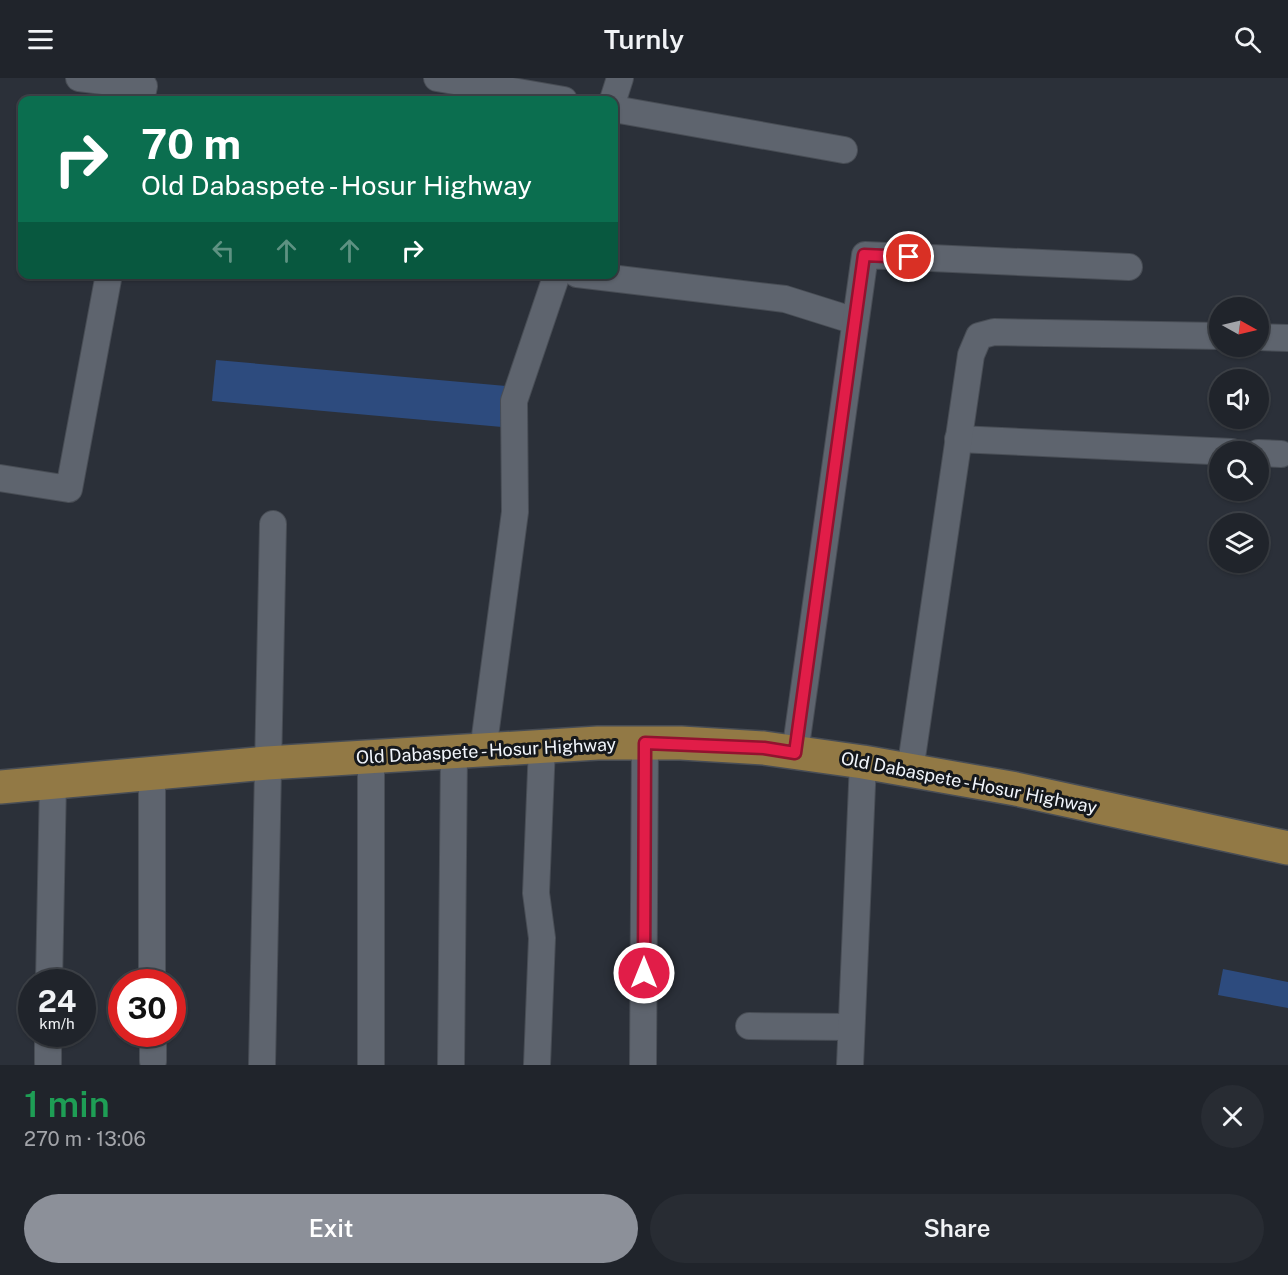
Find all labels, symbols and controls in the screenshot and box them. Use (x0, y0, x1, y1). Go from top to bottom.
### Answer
icon: menu (24, 23, 57, 56)
text: Turnly (604, 23, 684, 55)
icon: search (1231, 23, 1264, 56)
text: 70 m (141, 119, 241, 168)
icon: right (42, 120, 120, 198)
text: Old Dabaspete - Hosur Highway (141, 169, 532, 201)
pin (883, 231, 934, 282)
icon: left (207, 234, 240, 267)
icon: ahead (270, 234, 303, 267)
icon: ahead (333, 234, 366, 267)
icon: right (396, 234, 429, 267)
icon: arrive (892, 240, 925, 273)
north arrow (1209, 297, 1269, 357)
map controls (1209, 297, 1269, 573)
button: sound (1209, 369, 1269, 429)
button: search (1209, 441, 1269, 501)
button: layers (1209, 513, 1269, 573)
street label: Old Dabaspete - Hosur Highway (355, 733, 617, 768)
street label: Old Dabaspete - Hosur Highway (839, 747, 1099, 818)
position arrow (612, 941, 676, 1005)
speed limit sign: 30 (108, 969, 186, 1047)
text: 24 (38, 983, 76, 1019)
text: km/h (39, 1015, 75, 1032)
text: 1 min (24, 1083, 110, 1125)
button: close (1201, 1085, 1264, 1148)
text: 270 m · 13:06 (24, 1127, 146, 1151)
button: Exit (24, 1194, 638, 1263)
button: Share (650, 1194, 1264, 1263)

